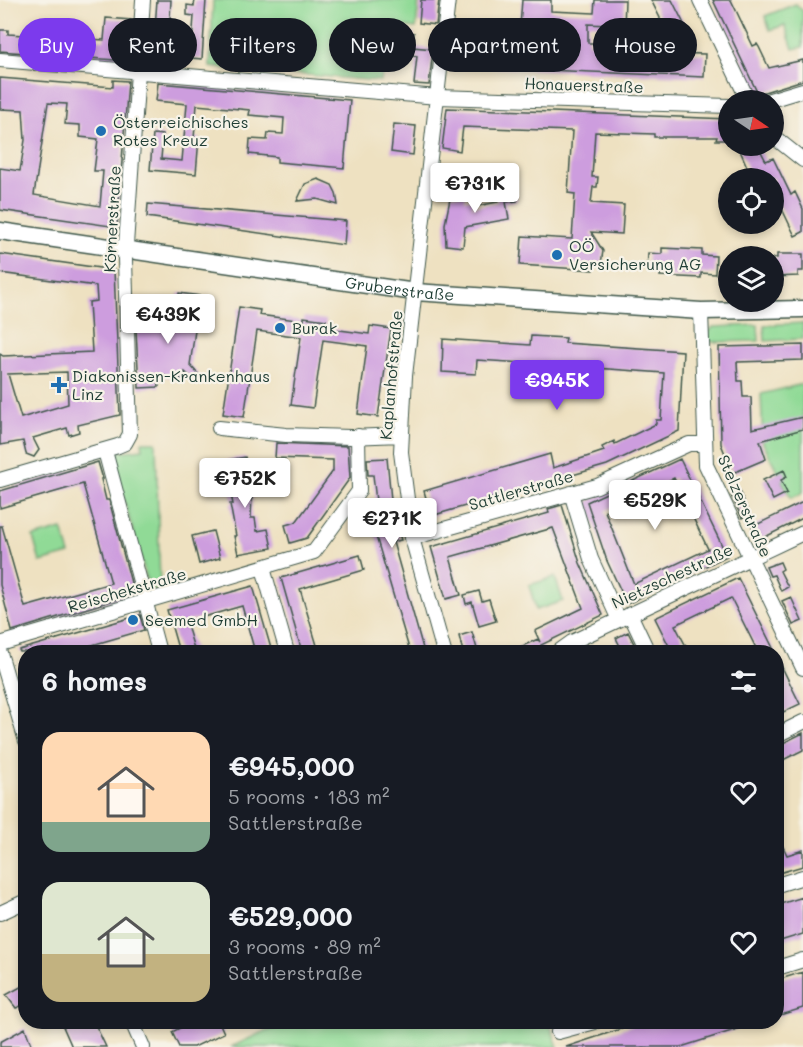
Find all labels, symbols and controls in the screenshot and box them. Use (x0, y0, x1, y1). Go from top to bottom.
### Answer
chip: Buy (18, 18, 96, 72)
chip: Rent (108, 18, 197, 72)
chip: Filters (209, 18, 317, 72)
chip: New (329, 18, 416, 72)
chip: Apartment (428, 18, 581, 72)
chip: House (593, 18, 697, 72)
street label: Honauerstraße (524, 72, 644, 97)
north arrow (718, 90, 784, 156)
map controls (718, 90, 784, 312)
place label: Österreichisches Rotes Kreuz (113, 111, 248, 150)
marker: Österreichisches Rotes Kreuz (94, 124, 108, 138)
pin: €731K (433, 163, 517, 214)
street label: Körnerstraße (98, 165, 125, 273)
button: locate (718, 168, 784, 234)
text: €731K (444, 169, 506, 195)
place label: OÖ Versicherung AG (569, 235, 701, 274)
button: layers (718, 246, 784, 312)
marker: OÖ Versicherung AG (550, 248, 564, 262)
street label: Gruberstraße (344, 271, 455, 305)
pin: €439K (126, 294, 210, 345)
text: €439K (135, 300, 201, 326)
street label: Kaplanhofstraße (374, 309, 407, 441)
place label: Burak (292, 317, 337, 338)
marker: Burak (273, 321, 287, 335)
pin: €945K (515, 360, 599, 411)
place label: Diakonissen-Krankenhaus Linz (72, 365, 270, 404)
text: €945K (524, 366, 590, 392)
marker: Diakonissen-Krankenhaus Linz (50, 376, 68, 394)
street label: Stelzerstraße (714, 451, 777, 560)
pin: €752K (203, 458, 287, 509)
text: €752K (213, 464, 277, 490)
street label: Sattlerstraße (466, 465, 576, 514)
pin: €529K (613, 480, 697, 531)
text: €529K (623, 486, 687, 512)
pin: €271K (350, 498, 434, 549)
text: €271K (362, 504, 422, 530)
street label: Nietzschestraße (608, 538, 736, 613)
street label: Reischekstraße (65, 563, 189, 616)
place label: Seemed GmbH (145, 609, 258, 630)
marker: Seemed GmbH (126, 613, 140, 627)
text: 6 homes (42, 664, 147, 698)
icon: filters (727, 665, 760, 698)
text: €945,000 (228, 749, 355, 783)
icon: home (90, 756, 162, 828)
icon: heart (727, 776, 760, 809)
text: 5 rooms · 183 m² (228, 783, 390, 809)
text: Sattlerstraße (228, 809, 363, 835)
text: €529,000 (228, 899, 353, 933)
icon: home (90, 906, 162, 978)
icon: heart (727, 926, 760, 959)
text: 3 rooms · 89 m² (228, 933, 381, 959)
text: Sattlerstraße (228, 959, 363, 985)

